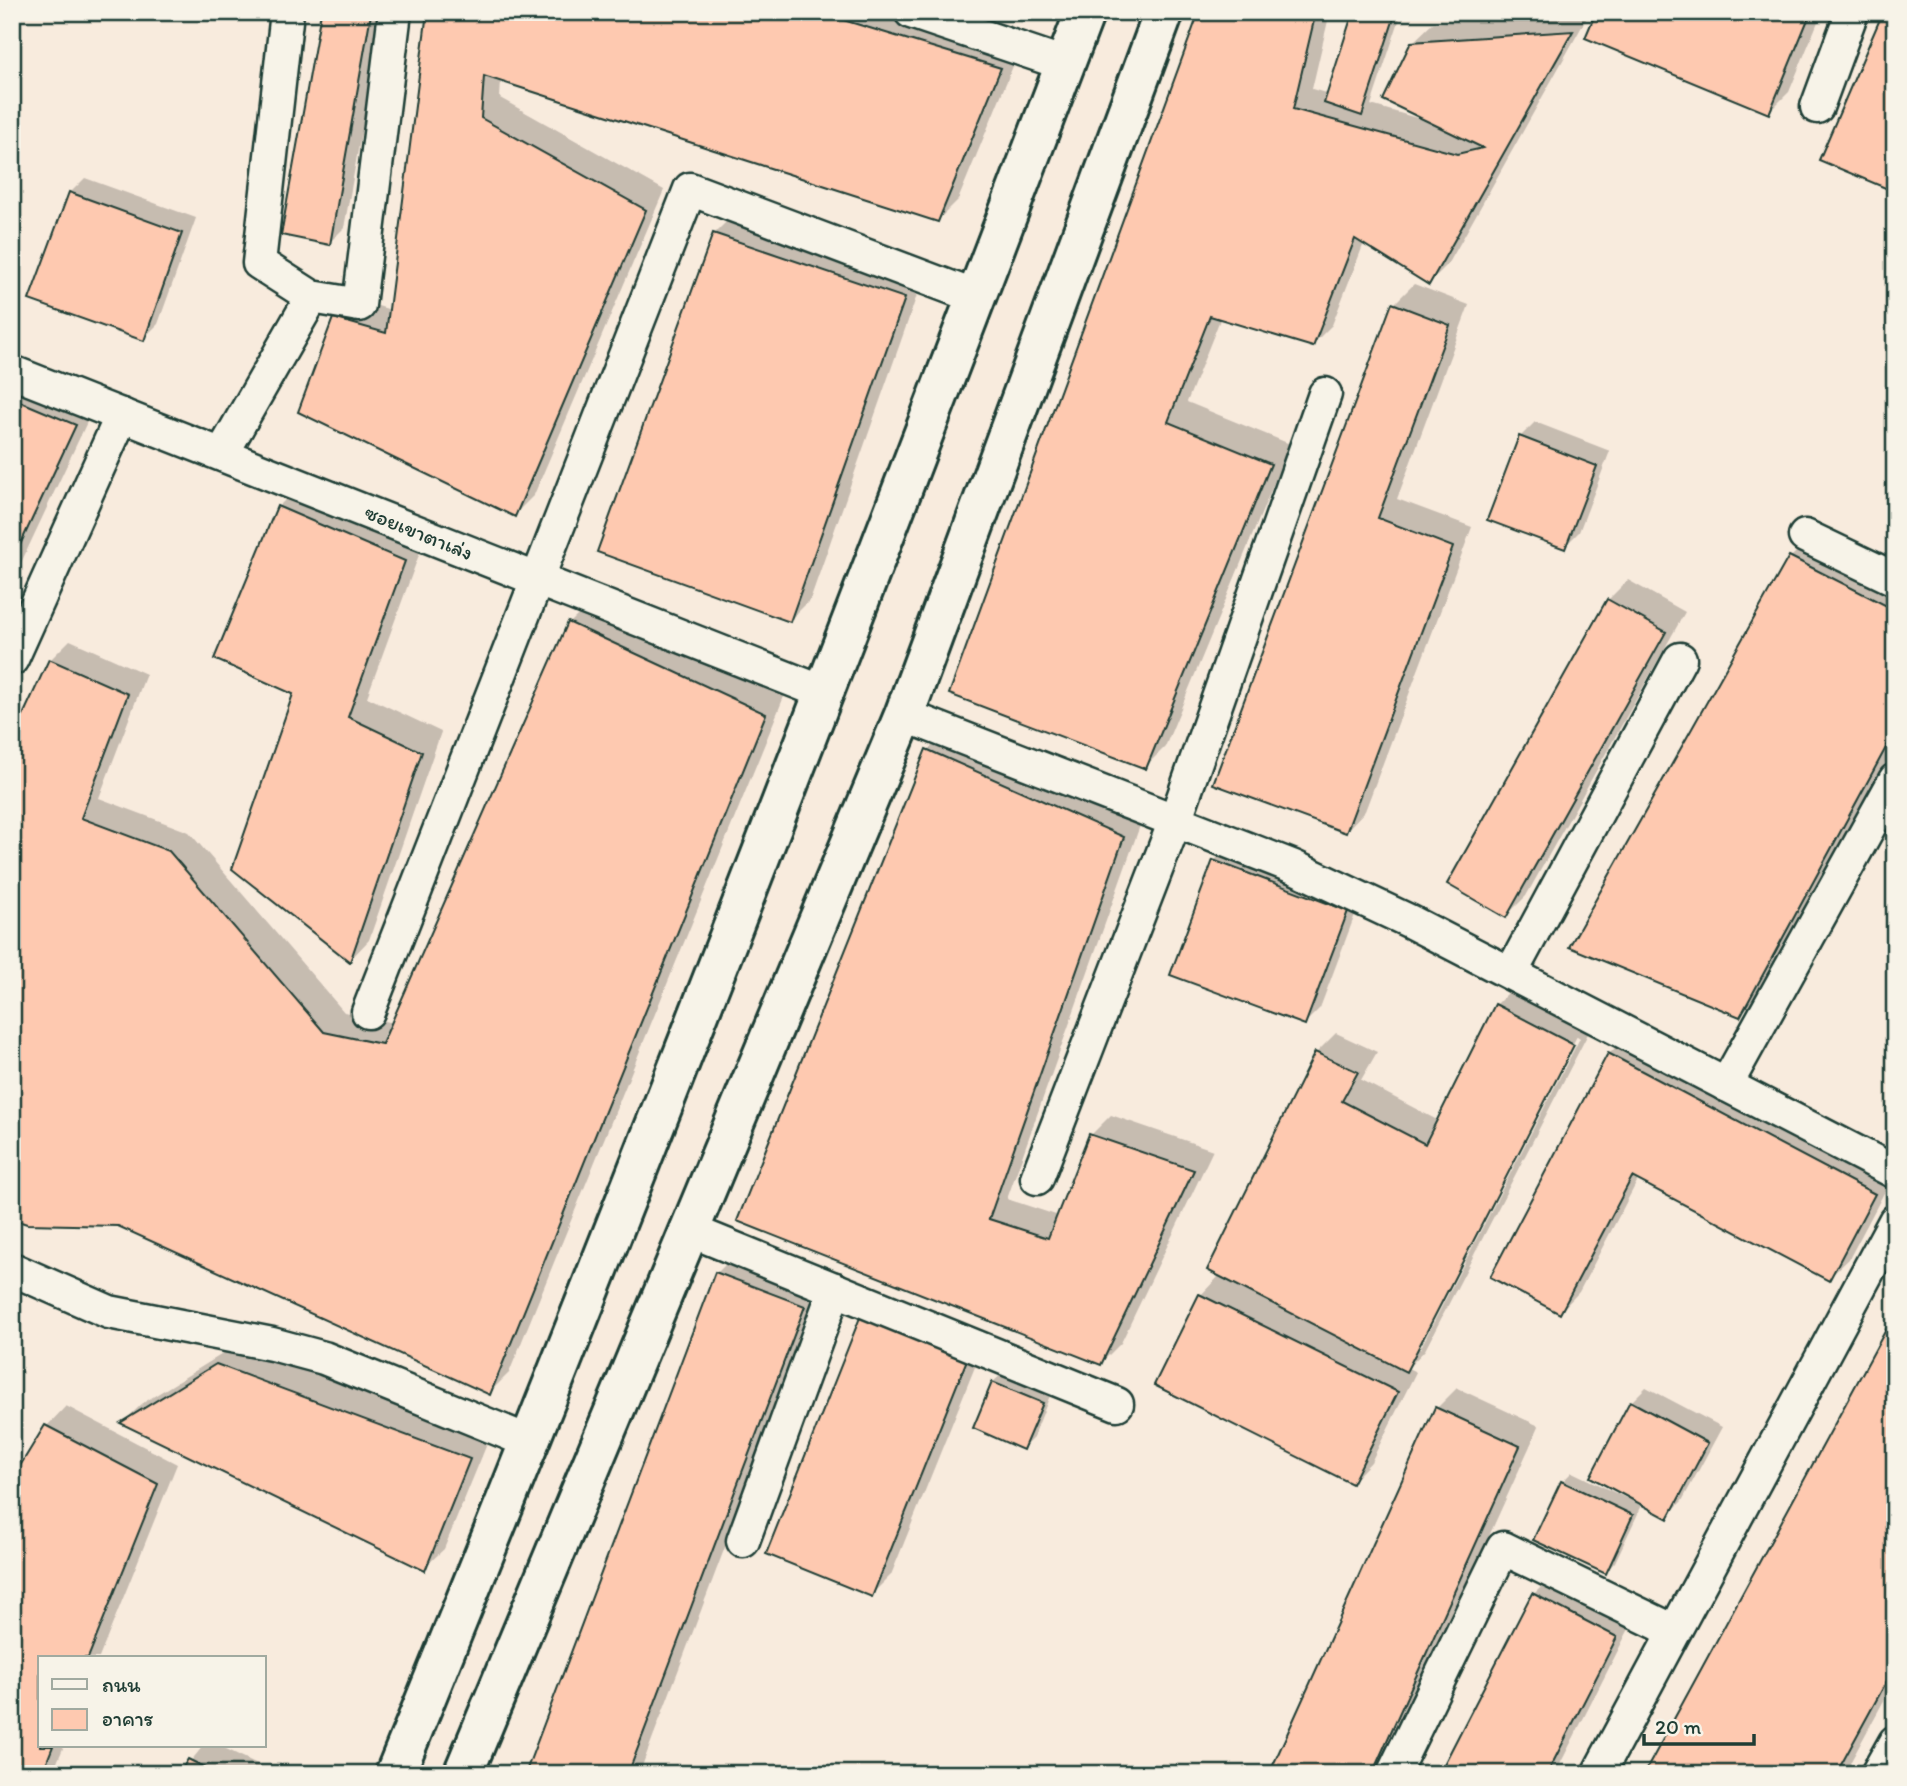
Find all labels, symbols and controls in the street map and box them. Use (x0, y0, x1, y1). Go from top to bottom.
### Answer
street label: ซอยเขาตาเล่ง (361, 499, 477, 565)
legend (38, 1656, 266, 1748)
text: ถนน (102, 1672, 141, 1697)
scale bar (1644, 1702, 1755, 1746)
text: อาคาร (102, 1706, 154, 1731)
text: 20 m (1655, 1714, 1702, 1739)

